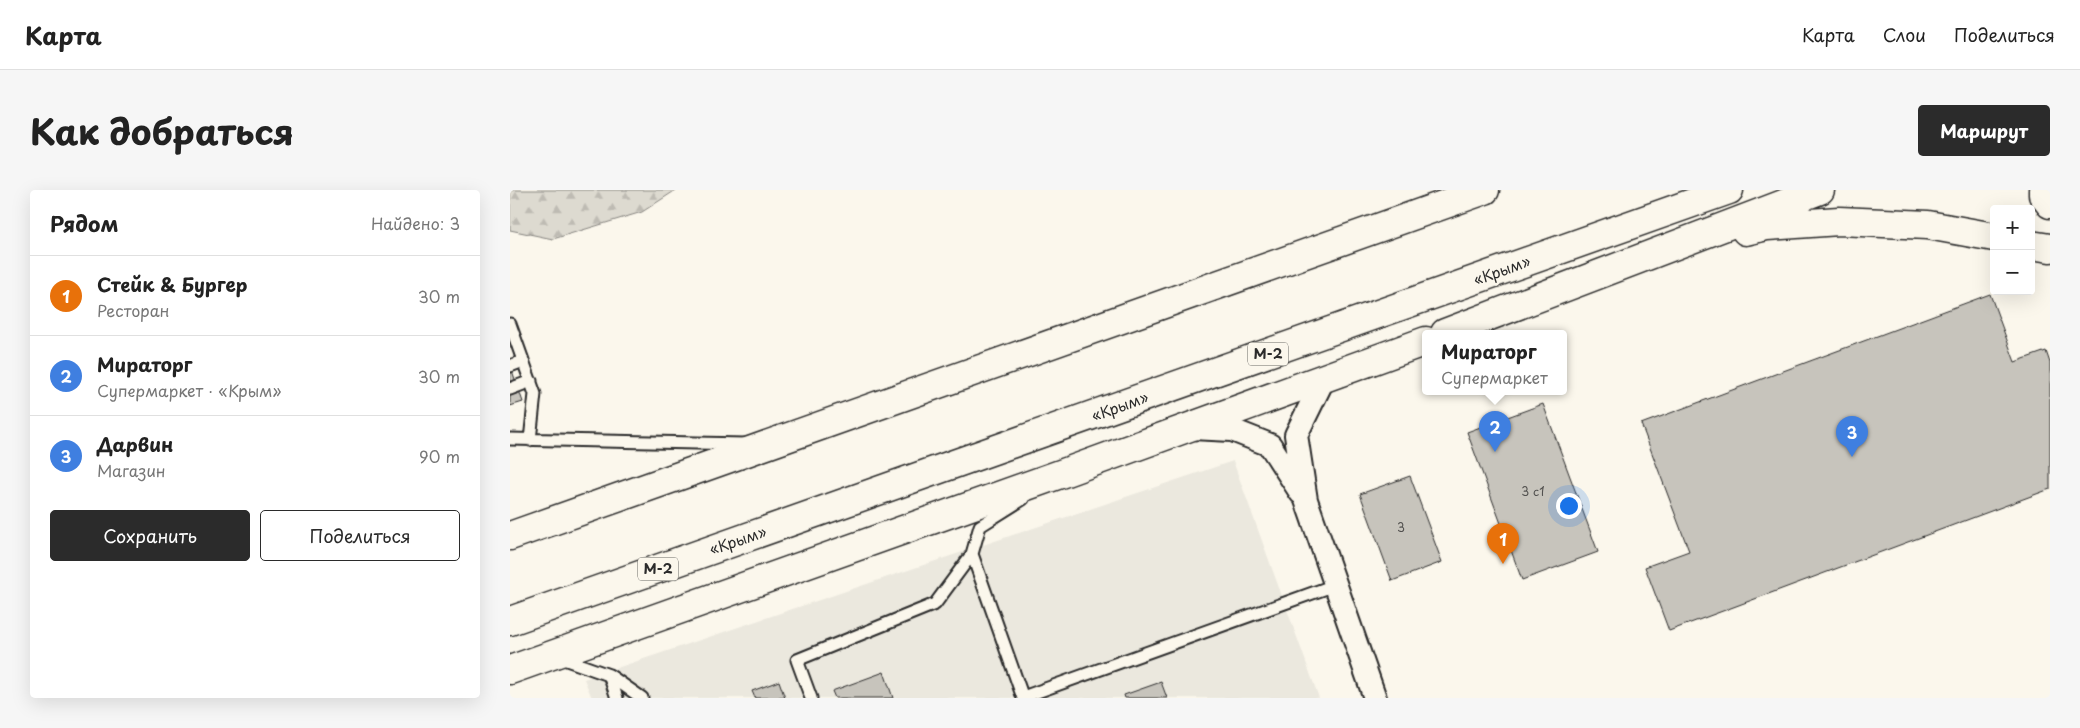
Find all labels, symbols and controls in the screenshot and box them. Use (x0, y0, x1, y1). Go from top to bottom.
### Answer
text: Карта (25, 17, 102, 53)
text: Карта (1802, 21, 1855, 48)
text: Слои (1883, 21, 1926, 48)
text: Поделиться (1954, 21, 2055, 48)
text: Как добраться (30, 104, 294, 157)
button: Маршрут (1918, 105, 2050, 156)
map controls (1990, 205, 2035, 295)
button: + (1990, 205, 2035, 250)
text: Рядом (50, 207, 118, 239)
text: Найдено: 3 (371, 211, 460, 235)
street label: «Крым» (1470, 249, 1534, 291)
button: − (1990, 250, 2035, 295)
text: Стейк & Бургер (97, 270, 247, 298)
text: 1 (62, 284, 70, 308)
text: 30 m (418, 284, 460, 308)
text: Ресторан (97, 298, 170, 322)
popup (1422, 330, 1567, 395)
text: Мираторг (1441, 337, 1536, 365)
road number: М-2 (1248, 342, 1288, 365)
text: Мираторг (97, 350, 192, 378)
text: 2 (60, 364, 72, 388)
text: 30 m (418, 364, 460, 388)
text: Супермаркет (1441, 365, 1548, 389)
text: Супермаркет · «Крым» (97, 378, 281, 402)
street label: «Крым» (1088, 385, 1152, 427)
pin: 2 (1479, 411, 1511, 452)
pin: 3 (1836, 416, 1868, 457)
text: Дарвин (97, 430, 173, 458)
text: 3 (61, 444, 71, 468)
text: 90 m (419, 444, 460, 468)
text: Магазин (97, 458, 166, 482)
house number: 3 с1 (1521, 482, 1545, 500)
your location (1556, 493, 1582, 519)
button: Сохранить (50, 510, 250, 561)
button: Поделиться (260, 510, 460, 561)
house number: 3 (1397, 518, 1405, 536)
street label: «Крым» (706, 519, 770, 560)
pin: 1 (1487, 523, 1519, 564)
road number: М-2 (638, 558, 678, 580)

